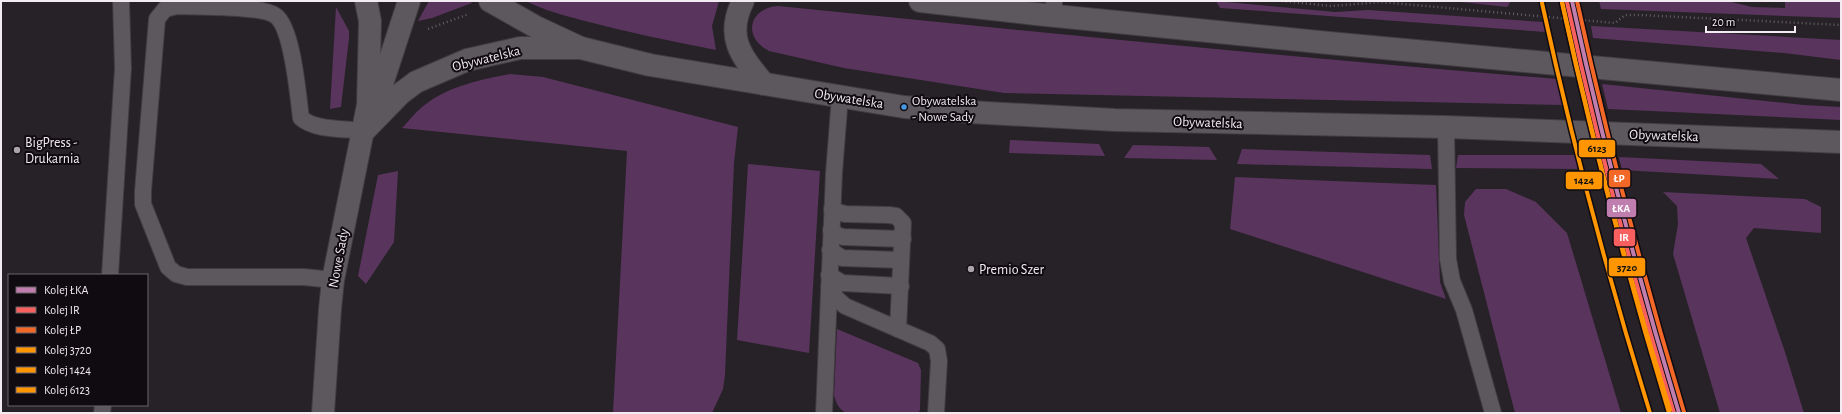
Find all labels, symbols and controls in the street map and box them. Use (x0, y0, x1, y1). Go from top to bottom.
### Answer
scale bar (1706, 8, 1795, 34)
text: 20 m (1712, 16, 1735, 28)
street label: Obywatelska (451, 44, 522, 74)
street label: Obywatelska (813, 87, 885, 111)
place label: Obywatelska - Nowe Sady (912, 95, 977, 124)
marker: Obywatelska - Nowe Sady (899, 102, 909, 112)
street label: Obywatelska (1173, 115, 1243, 131)
street label: Obywatelska (1629, 128, 1699, 144)
place label: BigPress - Drukarnia (25, 136, 80, 166)
line badge: 6123 (1578, 139, 1616, 158)
text: 6123 (1587, 143, 1607, 154)
marker: BigPress - Drukarnia (12, 145, 22, 155)
line badge: ŁP (1608, 169, 1631, 188)
line badge: 1424 (1565, 171, 1603, 190)
text: ŁP (1612, 173, 1625, 184)
text: 1424 (1574, 175, 1595, 186)
line badge: ŁKA (1606, 198, 1637, 218)
text: ŁKA (1611, 203, 1630, 214)
street label: Nowe Sady (326, 227, 352, 289)
line badge: IR (1613, 228, 1636, 247)
text: IR (1619, 232, 1629, 243)
line badge: 3720 (1608, 257, 1646, 277)
text: 3720 (1617, 262, 1637, 273)
place label: Premio Szer (979, 263, 1044, 277)
marker: Premio Szer (966, 264, 976, 274)
legend (8, 274, 148, 406)
text: Kolej ŁKA (44, 284, 89, 297)
text: Kolej IR (44, 304, 80, 317)
text: Kolej ŁP (44, 324, 81, 337)
text: Kolej 3720 (44, 344, 92, 357)
text: Kolej 1424 (44, 364, 91, 377)
text: Kolej 6123 (44, 384, 90, 397)

